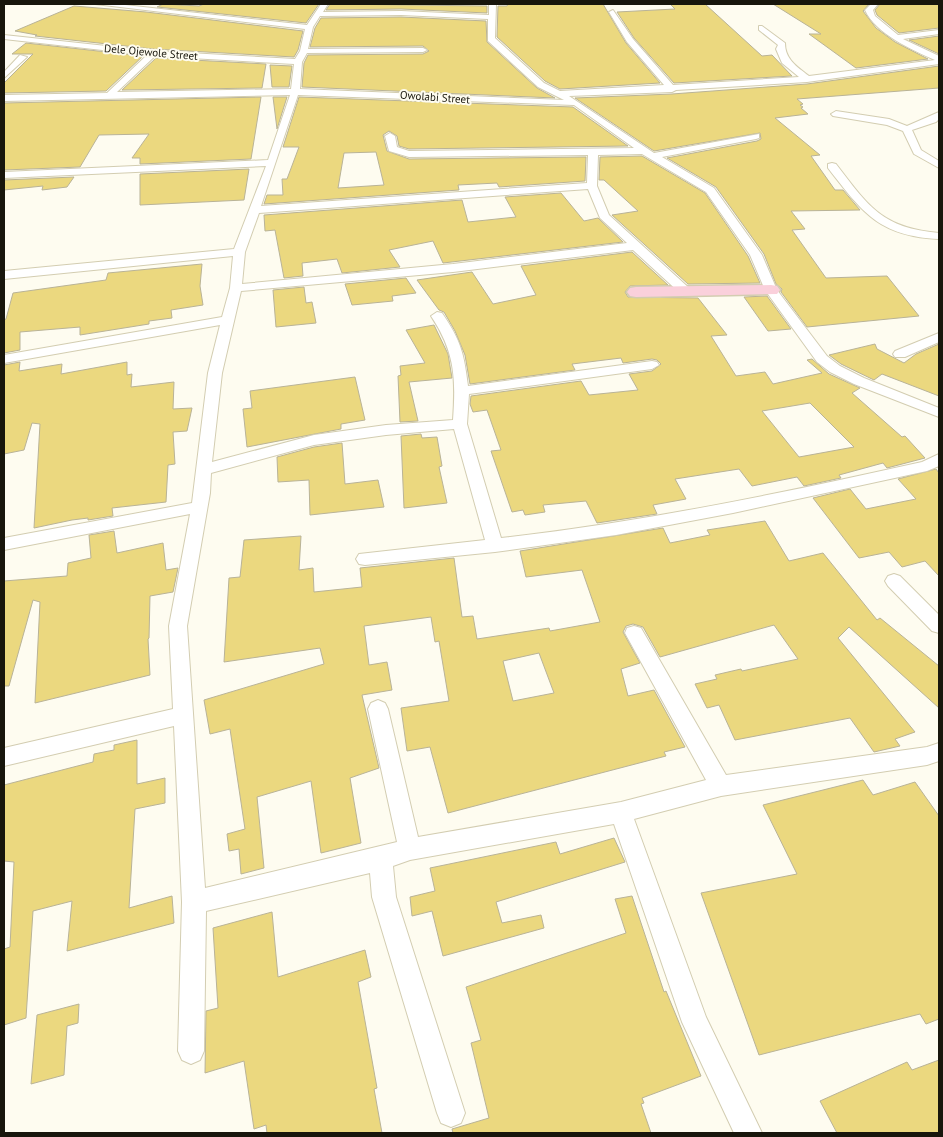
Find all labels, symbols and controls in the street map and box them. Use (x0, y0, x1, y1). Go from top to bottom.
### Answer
street label: Dele Ojewole Street (103, 41, 199, 63)
street label: Owolabi Street (400, 88, 471, 106)

